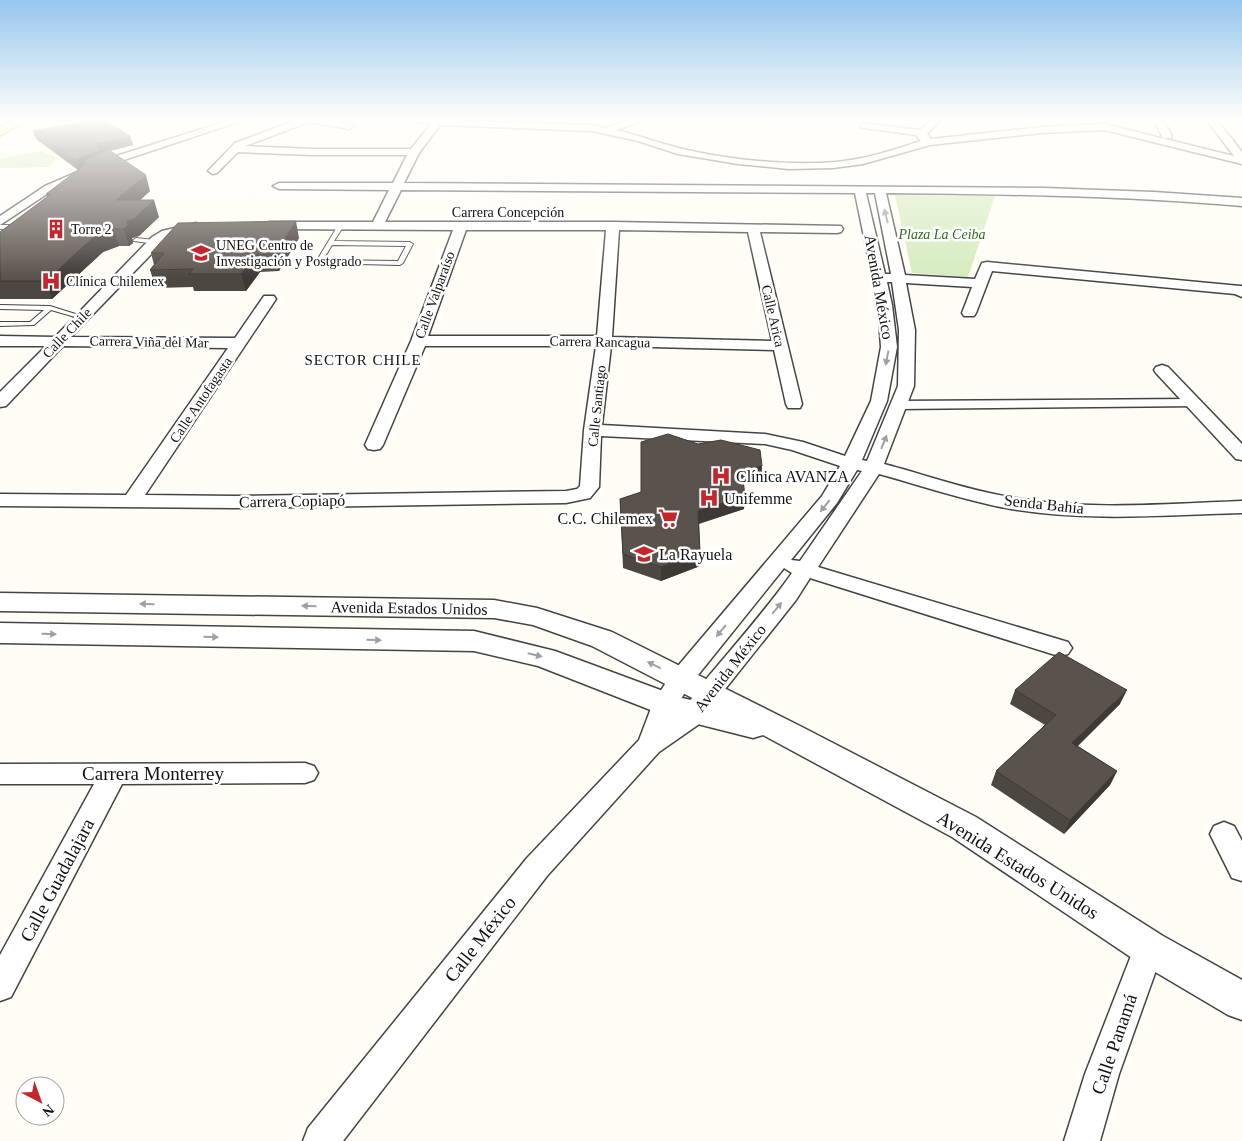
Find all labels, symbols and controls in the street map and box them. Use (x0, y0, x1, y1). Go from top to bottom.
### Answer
street label: Carrera Concepción (452, 205, 564, 220)
one-way arrow (882, 208, 890, 223)
building icon: Torre 2 (45, 218, 67, 240)
place label: Torre 2 (71, 222, 112, 237)
park label: Plaza La Ceiba (897, 227, 986, 242)
street label: Avenida México (861, 233, 897, 341)
place label: UNEG Centro de Investigación y Postgrado (216, 238, 361, 269)
school or university icon: UNEG Centro de Investigación y Postgrado (190, 242, 212, 264)
street label: Calle Valparaíso (412, 249, 458, 341)
hospital icon: Clínica Chilemex (40, 270, 62, 292)
place label: Clínica Chilemex (66, 274, 164, 289)
street label: Calle Arica (759, 283, 788, 349)
street label: Calle Chile (40, 305, 94, 361)
street label: Carrera Viña del Mar (89, 333, 209, 351)
street label: Carrera Rancagua (550, 334, 651, 350)
one-way arrow (883, 350, 891, 365)
district label: SECTOR CHILE (304, 352, 422, 368)
street label: Calle Antofagasta (167, 354, 236, 446)
street label: Calle Santiago (585, 364, 609, 448)
one-way arrow (880, 435, 888, 449)
hospital icon: Clínica AVANZA (710, 465, 732, 487)
place label: Clínica AVANZA (736, 468, 849, 485)
hospital icon: Unifemme (698, 487, 720, 509)
place label: Unifemme (724, 490, 792, 507)
street label: Senda Bahía (1003, 491, 1085, 517)
street label: Carrera Copiapó (239, 492, 345, 511)
one-way arrow (820, 500, 831, 512)
supermarket icon: C.C. Chilemex (657, 507, 679, 529)
place label: C.C. Chilemex (557, 510, 653, 527)
school or university icon: La Rayuela (633, 543, 655, 565)
place label: La Rayuela (659, 546, 732, 564)
street label: Avenida Estados Unidos (330, 598, 488, 618)
one-way arrow (138, 600, 154, 608)
one-way arrow (301, 602, 317, 610)
one-way arrow (772, 602, 783, 615)
street label: Avenida México (691, 621, 769, 715)
one-way arrow (716, 624, 727, 637)
one-way arrow (41, 630, 57, 638)
one-way arrow (203, 633, 219, 641)
one-way arrow (366, 636, 382, 644)
one-way arrow (527, 651, 542, 659)
one-way arrow (646, 661, 661, 669)
street label: Carrera Monterrey (82, 763, 224, 784)
street label: Avenida Estados Unidos (933, 807, 1103, 923)
street label: Calle Guadalajara (16, 814, 99, 945)
street label: Calle México (440, 892, 520, 986)
street label: Calle Panamá (1087, 990, 1141, 1097)
north arrow (15, 1076, 65, 1126)
text: N (39, 1101, 57, 1119)

